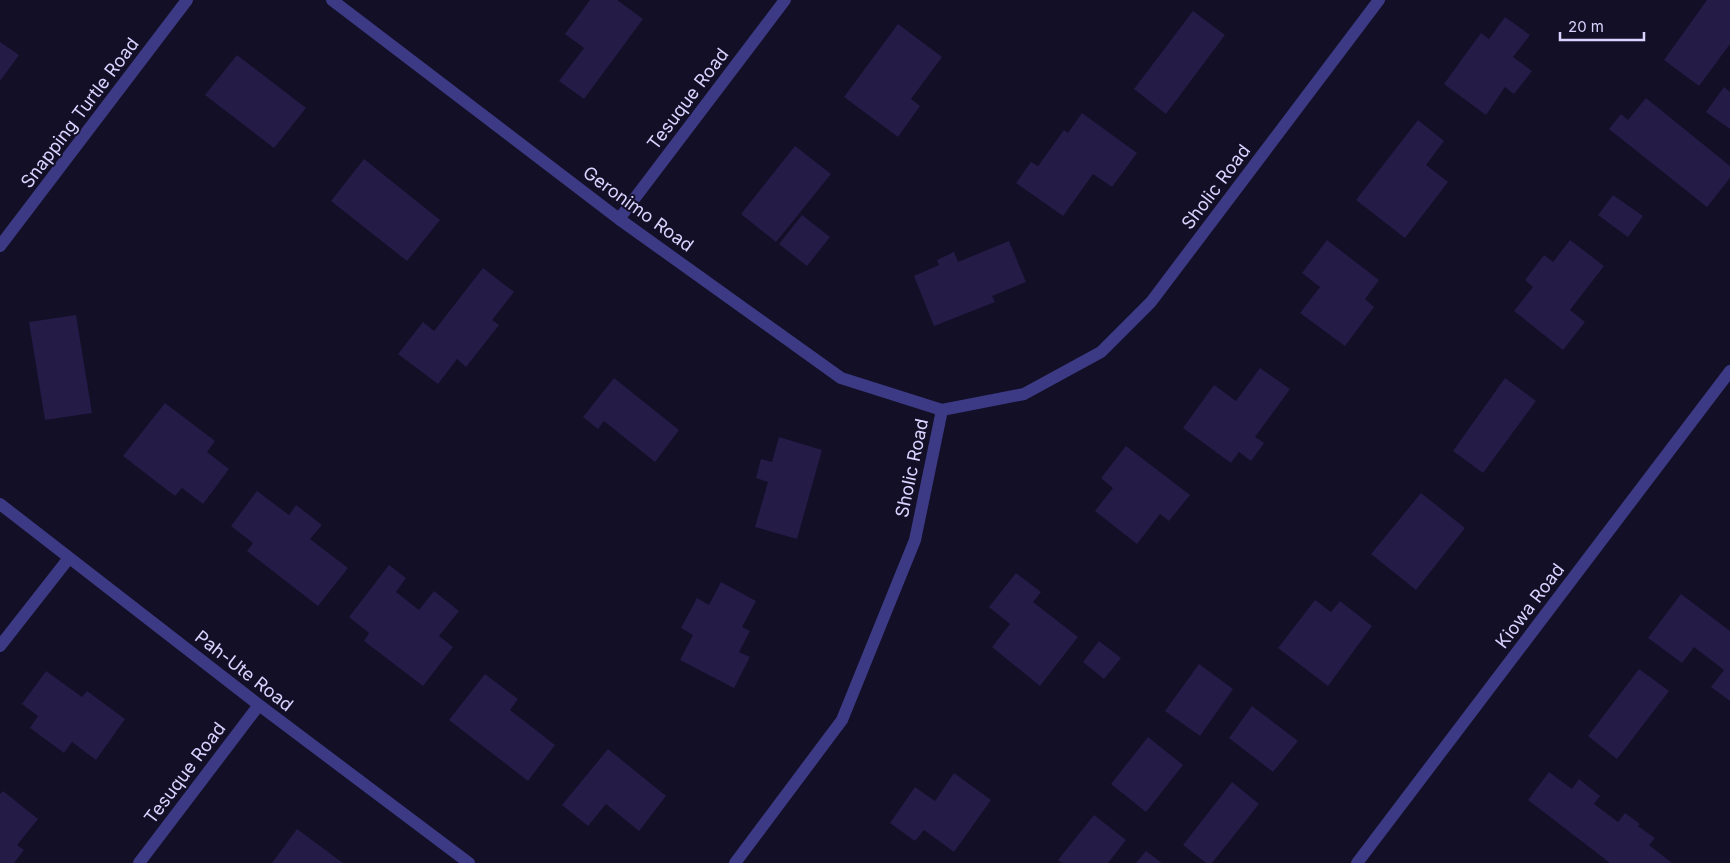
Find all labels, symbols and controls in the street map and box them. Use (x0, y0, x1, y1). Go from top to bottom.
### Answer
scale bar (1560, 10, 1644, 42)
text: 20 m (1568, 17, 1604, 36)
street label: Snapping Turtle Road (16, 33, 143, 192)
street label: Tesuque Road (643, 44, 733, 154)
street label: Sholic Road (1177, 140, 1254, 233)
street label: Geronimo Road (579, 162, 698, 256)
street label: Sholic Road (891, 417, 932, 519)
street label: Kiowa Road (1491, 559, 1568, 652)
street label: Pah-Ute Road (191, 626, 298, 715)
street label: Tesuque Road (140, 718, 230, 828)

